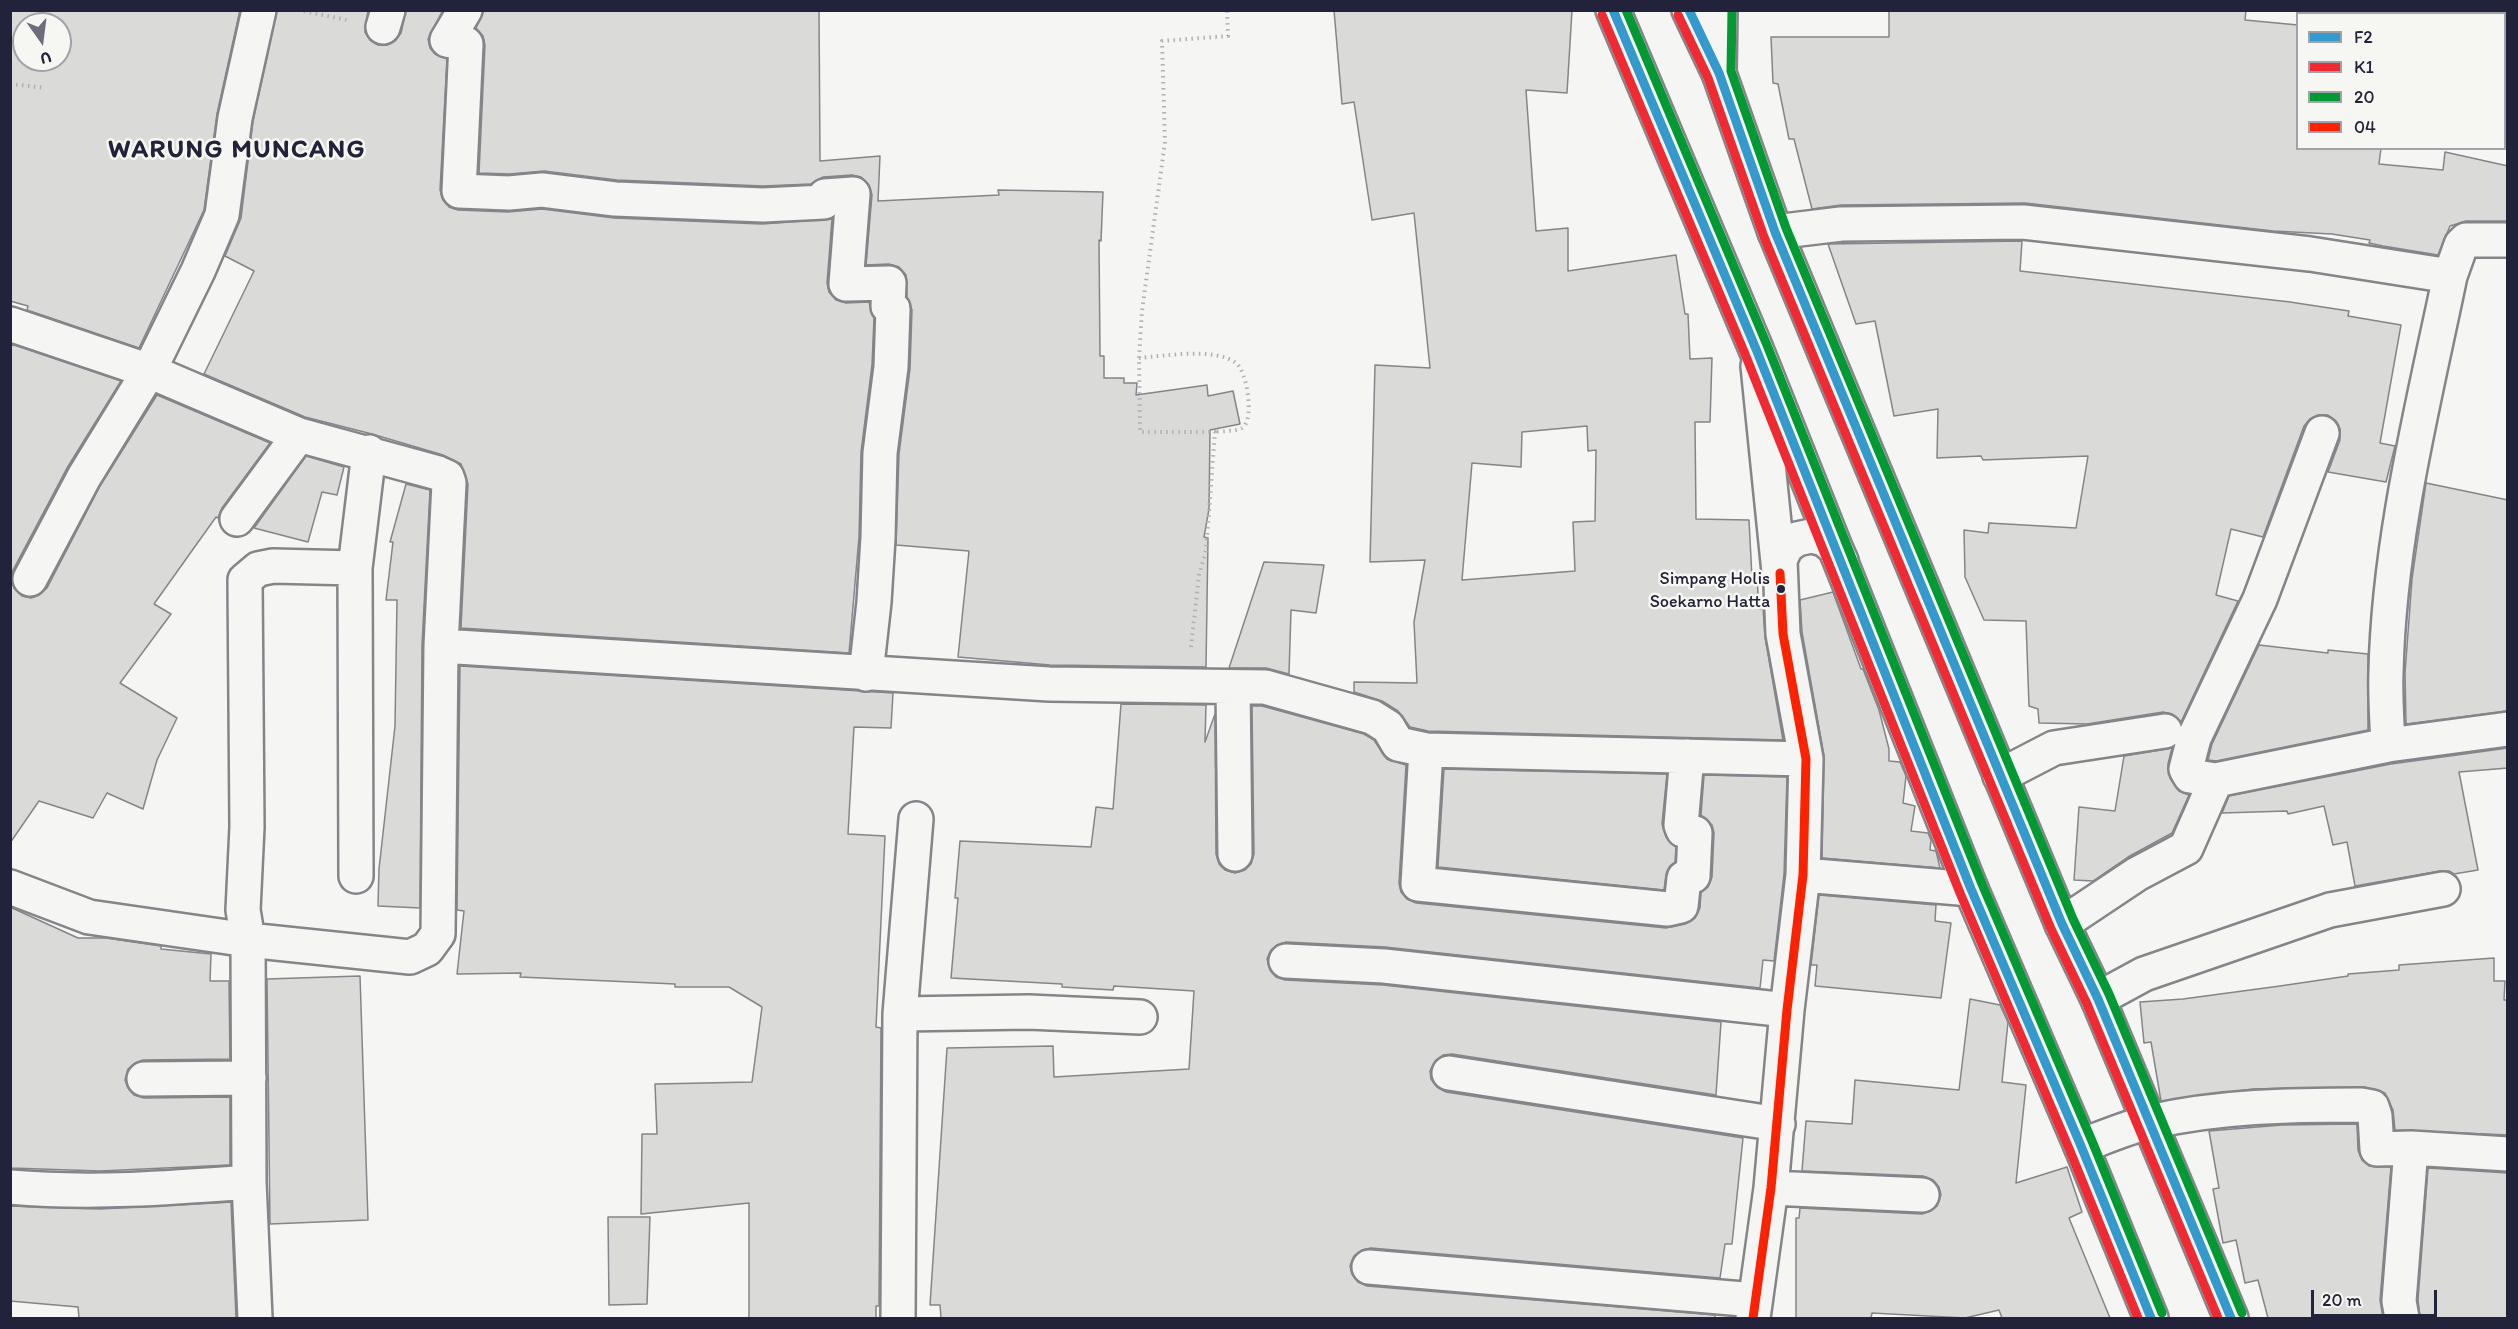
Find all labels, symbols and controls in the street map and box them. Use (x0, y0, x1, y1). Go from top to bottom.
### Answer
north arrow (12, 12, 72, 72)
legend (2296, 12, 2506, 150)
text: F2 (2354, 26, 2373, 48)
text: U (39, 48, 53, 69)
text: K1 (2354, 56, 2374, 78)
text: 20 (2354, 86, 2375, 108)
text: 04 (2354, 116, 2376, 138)
district label: WARUNG MUNCANG (108, 134, 366, 166)
place label: Simpang Holis Soekarno Hatta (1650, 568, 1770, 610)
marker: Simpang Holis Soekarno Hatta (1775, 583, 1787, 595)
scale bar (2314, 1278, 2440, 1316)
text: 20 m (2322, 1289, 2362, 1311)

